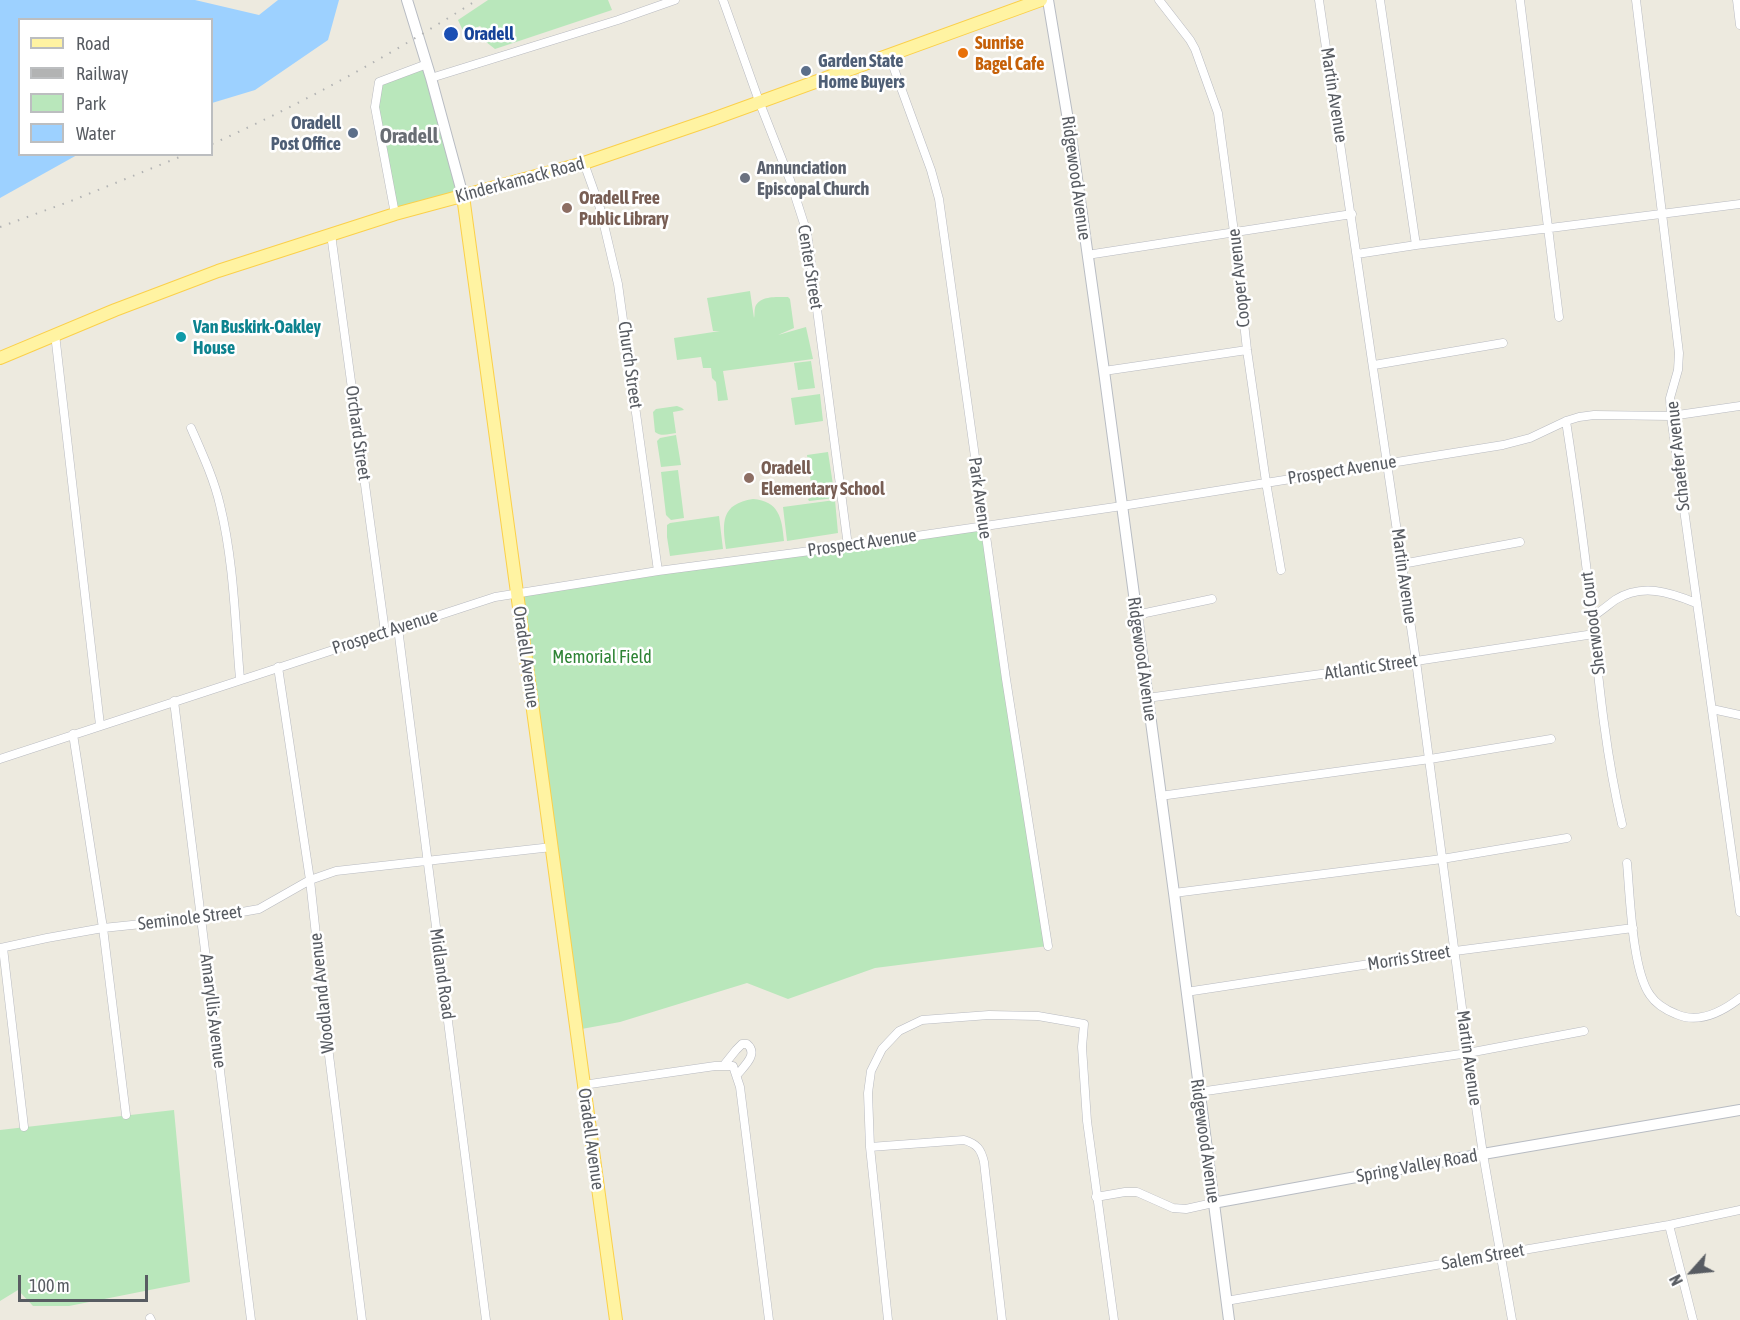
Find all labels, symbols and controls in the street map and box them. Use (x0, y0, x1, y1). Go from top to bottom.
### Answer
legend (18, 18, 213, 156)
place label: Oradell (464, 23, 514, 45)
marker: Oradell (442, 25, 460, 43)
place label: Sunrise Bagel Cafe (975, 32, 1044, 74)
text: Road (76, 33, 110, 54)
marker: Sunrise Bagel Cafe (956, 46, 970, 60)
street label: Martin Avenue (1316, 46, 1352, 144)
place label: Garden State Home Buyers (818, 50, 905, 92)
text: Railway (76, 63, 128, 84)
marker: Garden State Home Buyers (799, 64, 813, 78)
text: Park (76, 93, 106, 114)
place label: Oradell Post Office (271, 112, 341, 154)
street label: Ridgewood Avenue (1057, 114, 1095, 242)
text: Water (76, 123, 115, 144)
district label: Oradell (380, 123, 438, 149)
marker: Oradell Post Office (346, 126, 360, 140)
street label: Kinderkamack Road (453, 152, 587, 208)
place label: Annunciation Episcopal Church (757, 157, 869, 200)
marker: Annunciation Episcopal Church (738, 171, 752, 185)
place label: Oradell Free Public Library (579, 187, 669, 230)
marker: Oradell Free Public Library (560, 201, 574, 215)
street label: Center Street (793, 223, 827, 311)
street label: Cooper Avenue (1223, 227, 1255, 329)
place label: Van Buskirk-Oakley House (193, 316, 321, 358)
street label: Church Street (613, 320, 647, 410)
marker: Van Buskirk-Oakley House (174, 330, 188, 344)
street label: Orchard Street (341, 384, 375, 482)
street label: Schaefer Avenue (1661, 400, 1695, 512)
street label: Prospect Avenue (1286, 451, 1398, 489)
street label: Park Avenue (964, 456, 996, 540)
place label: Oradell Elementary School (761, 457, 885, 500)
marker: Oradell Elementary School (742, 471, 756, 485)
street label: Prospect Avenue (806, 525, 918, 561)
street label: Martin Avenue (1387, 527, 1421, 625)
street label: Sherwood Court (1576, 570, 1610, 676)
street label: Ridgewood Avenue (1123, 595, 1161, 723)
street label: Prospect Avenue (330, 605, 440, 659)
street label: Oradell Avenue (508, 605, 544, 709)
park label: Memorial Field (552, 646, 652, 668)
street label: Atlantic Street (1323, 650, 1419, 684)
street label: Seminole Street (137, 901, 243, 935)
street label: Midland Road (425, 927, 459, 1021)
street label: Woodland Avenue (305, 932, 339, 1054)
street label: Morris Street (1366, 941, 1452, 975)
street label: Amaryllis Avenue (195, 953, 231, 1069)
street label: Martin Avenue (1452, 1009, 1486, 1107)
street label: Ridgewood Avenue (1186, 1077, 1224, 1205)
street label: Oradell Avenue (573, 1087, 609, 1191)
street label: Spring Valley Road (1355, 1145, 1479, 1187)
street label: Salem Street (1440, 1239, 1526, 1275)
north arrow (1662, 1242, 1722, 1302)
scale bar (21, 1263, 152, 1301)
text: N (1666, 1272, 1686, 1288)
text: 100 m (29, 1275, 70, 1296)

